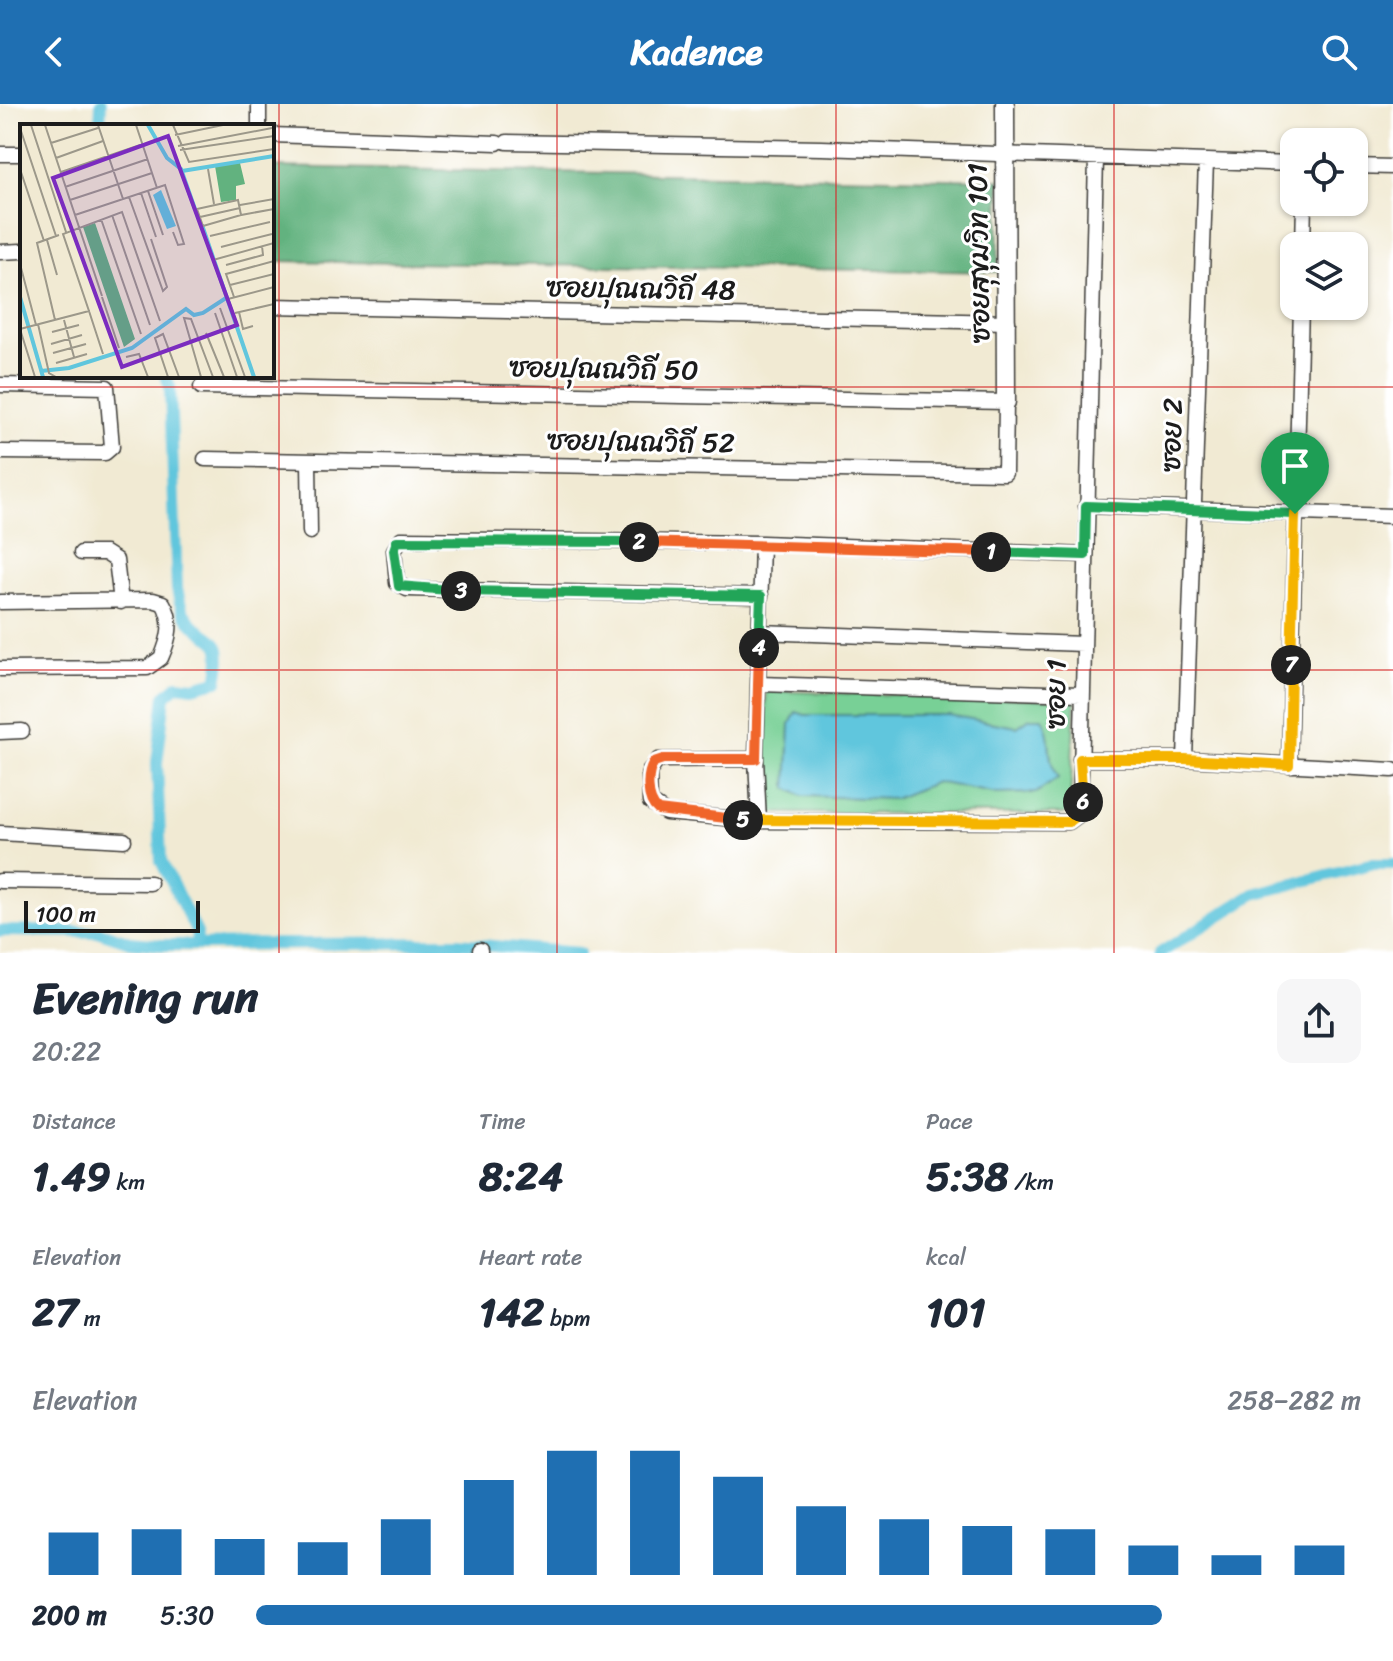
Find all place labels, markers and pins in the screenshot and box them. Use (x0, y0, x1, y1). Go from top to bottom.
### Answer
pin (1261, 432, 1329, 514)
pin: 2 (619, 522, 659, 562)
pin: 1 (971, 532, 1011, 572)
pin: 3 (441, 571, 481, 611)
pin: 4 (739, 628, 779, 668)
pin: 7 (1271, 645, 1311, 685)
pin: 6 (1063, 782, 1103, 822)
pin: 5 (723, 800, 763, 840)

